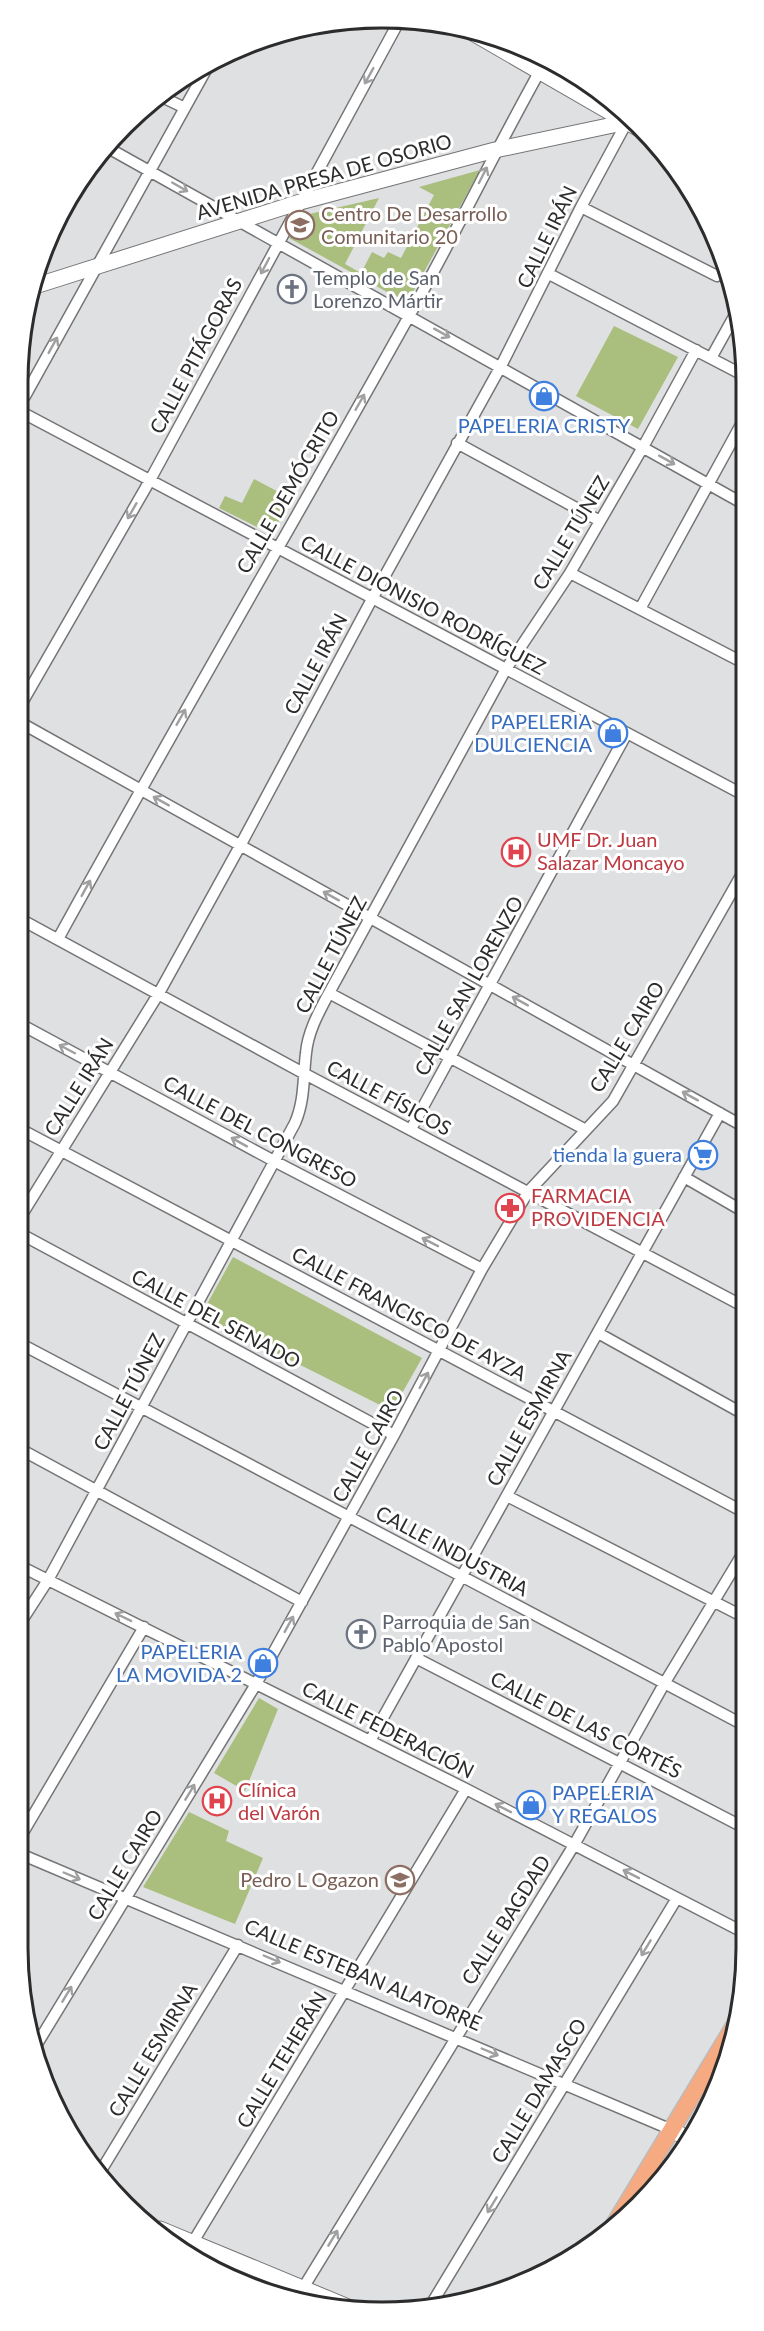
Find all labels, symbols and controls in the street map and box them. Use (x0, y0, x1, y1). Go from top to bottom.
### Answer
one-way arrow (363, 67, 374, 85)
street label: AVENIDA PRESA DE OSORIO (193, 128, 454, 224)
one-way arrow (477, 166, 489, 184)
one-way arrow (171, 181, 188, 193)
street label: CALLE IRÁN (511, 181, 581, 292)
place label: Centro De Desarrollo Comunitario 20 (321, 201, 508, 248)
school or university icon: Centro De Desarrollo Comunitario 20 (284, 209, 316, 241)
one-way arrow (259, 257, 271, 274)
place label: Templo de San Lorenzo Mártir (313, 265, 444, 312)
church icon: Templo de San Lorenzo Mártir (276, 273, 308, 305)
street label: CALLE PITÁGORAS (144, 274, 246, 437)
one-way arrow (433, 328, 450, 340)
one-way arrow (47, 337, 59, 354)
shop icon: PAPELERIA CRISTY (528, 380, 560, 412)
one-way arrow (354, 394, 366, 411)
street label: CALLE DEMÓCRITO (231, 406, 344, 577)
place label: PAPELERIA CRISTY (458, 413, 631, 437)
one-way arrow (658, 454, 675, 466)
street label: CALLE TÚNEZ (527, 471, 614, 594)
one-way arrow (126, 502, 138, 519)
street label: CALLE DIONISIO RODRÍGUEZ (297, 529, 550, 679)
street label: CALLE IRÁN (278, 609, 352, 718)
one-way arrow (175, 709, 187, 726)
place label: PAPELERIA DULCIENCIA (474, 709, 592, 756)
shop icon: PAPELERIA DULCIENCIA (597, 717, 629, 749)
one-way arrow (153, 795, 170, 807)
place label: UMF Dr. Juan Salazar Moncayo (537, 827, 685, 874)
hospital icon: UMF Dr. Juan Salazar Moncayo (500, 836, 532, 868)
one-way arrow (80, 880, 92, 897)
one-way arrow (323, 890, 340, 902)
street label: CALLE TÚNEZ (289, 892, 371, 1017)
street label: CALLE SAN LORENZO (409, 892, 527, 1079)
street label: CALLE CAIRO (584, 977, 669, 1096)
one-way arrow (512, 995, 529, 1007)
street label: CALLE IRÁN (39, 1033, 118, 1140)
one-way arrow (59, 1043, 76, 1055)
street label: CALLE FÍSICOS (323, 1054, 456, 1140)
street label: CALLE DEL CONGRESO (160, 1070, 361, 1192)
one-way arrow (682, 1090, 699, 1102)
one-way arrow (230, 1136, 248, 1147)
supermarket icon: tienda la guera (687, 1139, 719, 1171)
place label: tienda la guera (553, 1142, 682, 1166)
place label: FARMACIA PROVIDENCIA (531, 1183, 665, 1230)
pharmacy icon: FARMACIA PROVIDENCIA (494, 1192, 526, 1224)
one-way arrow (422, 1236, 439, 1248)
street label: CALLE FRANCISCO DE AYZA (288, 1241, 531, 1385)
street label: CALLE DEL SENADO (128, 1263, 305, 1373)
street label: CALLE TÚNEZ (87, 1329, 169, 1454)
street label: CALLE ESMIRNA (481, 1345, 576, 1490)
one-way arrow (419, 1371, 430, 1389)
street label: CALLE CAIRO (326, 1385, 408, 1506)
street label: CALLE INDUSTRIA (372, 1500, 533, 1601)
place label: Parroquia de San Pablo Apostol (382, 1609, 530, 1656)
one-way arrow (114, 1610, 132, 1622)
one-way arrow (284, 1616, 296, 1633)
church icon: Parroquia de San Pablo Apostol (345, 1618, 377, 1650)
place label: PAPELERIA LA MOVIDA 2 (116, 1639, 242, 1686)
shop icon: PAPELERIA LA MOVIDA 2 (247, 1647, 279, 1679)
street label: CALLE DE LAS CORTÉS (487, 1665, 686, 1783)
street label: CALLE FEDERACIÓN (299, 1675, 478, 1783)
place label: Clínica del Varón (238, 1777, 320, 1824)
place label: PAPELERIA Y REGALOS (552, 1780, 657, 1827)
one-way arrow (185, 1784, 197, 1801)
hospital icon: Clínica del Varón (201, 1785, 233, 1817)
shop icon: PAPELERIA Y REGALOS (515, 1789, 547, 1821)
one-way arrow (494, 1802, 512, 1814)
street label: CALLE CAIRO (82, 1805, 167, 1924)
street label: CALLE BAGDAD (456, 1850, 555, 1989)
school or university icon: Pedro L Ogazon (384, 1864, 416, 1896)
place label: Pedro L Ogazon (240, 1867, 379, 1891)
one-way arrow (622, 1868, 640, 1880)
one-way arrow (63, 1871, 81, 1882)
street label: CALLE ESTEBAN ALATORRE (241, 1913, 486, 2035)
one-way arrow (640, 1939, 652, 1956)
one-way arrow (262, 1954, 280, 1966)
street label: CALLE ESMIRNA (103, 1978, 202, 2121)
one-way arrow (62, 1986, 74, 2003)
street label: CALLE TEHERÁN (231, 1987, 331, 2132)
street label: CALLE DAMASCO (485, 2014, 591, 2167)
one-way arrow (480, 2047, 498, 2058)
one-way arrow (485, 2196, 497, 2213)
one-way arrow (328, 2230, 340, 2247)

